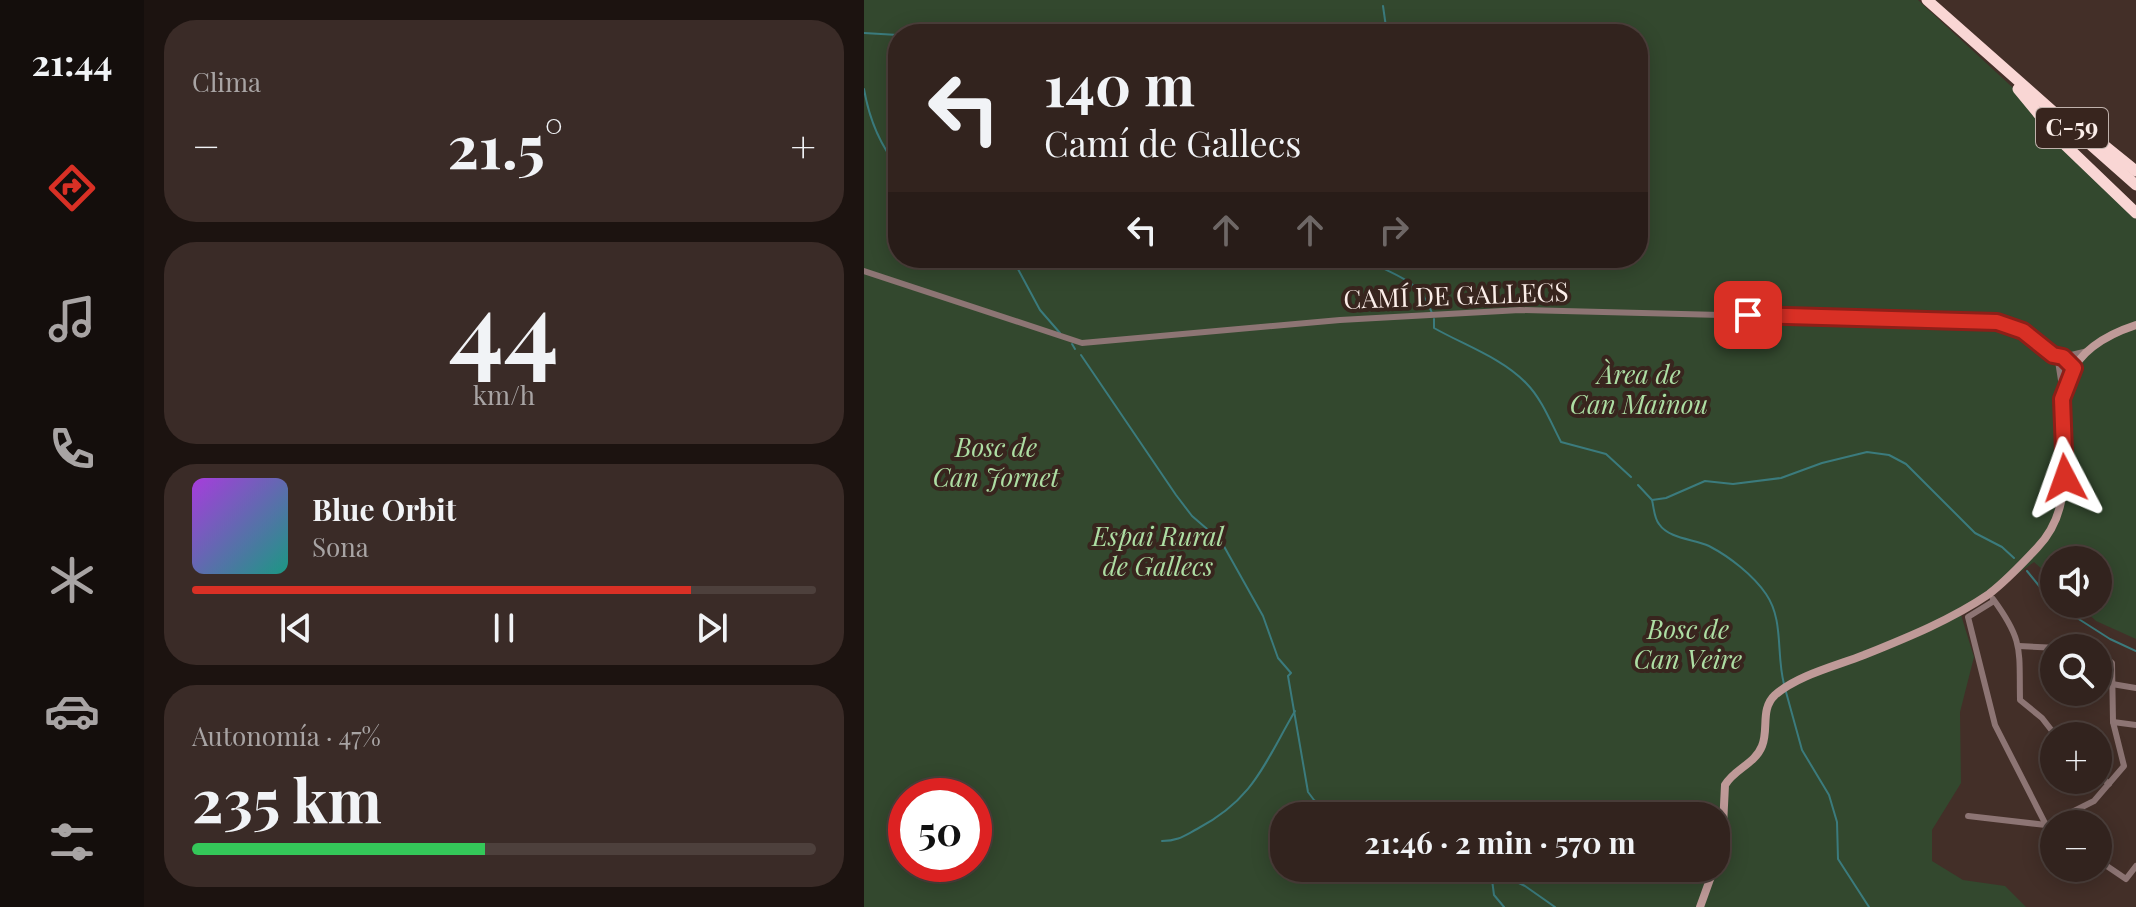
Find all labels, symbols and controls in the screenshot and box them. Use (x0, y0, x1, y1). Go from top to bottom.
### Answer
text: 21:44 (31, 37, 113, 85)
text: 140 m (1044, 46, 1195, 121)
icon: left (912, 56, 1016, 160)
text: Clima (192, 64, 261, 99)
text: 21.5° (447, 104, 563, 184)
road number: C-59 (2036, 108, 2108, 148)
text: − (192, 115, 220, 174)
text: + (790, 115, 816, 174)
text: Camí de Gallecs (1044, 118, 1301, 166)
icon: directions (44, 160, 100, 216)
icon: left (1120, 208, 1164, 252)
icon: ahead (1204, 208, 1248, 252)
icon: ahead (1288, 208, 1332, 252)
icon: right (1372, 208, 1416, 252)
text: 44 (449, 255, 559, 394)
street label: CAMÍ DE GALLECS (1343, 273, 1569, 316)
pin (1714, 281, 1782, 349)
icon: music (44, 291, 100, 347)
icon: arrive (1726, 293, 1770, 337)
park label: Àrea de Can Mainou (1570, 356, 1708, 421)
text: km/h (473, 377, 535, 412)
icon: phone (44, 421, 100, 477)
park label: Bosc de Can Jornet (933, 429, 1061, 494)
position arrow (2023, 436, 2107, 520)
text: Blue Orbit (312, 489, 456, 529)
park label: Espai Rural de Gallecs (1091, 518, 1226, 583)
text: Sona (312, 529, 369, 564)
map controls (2040, 546, 2112, 882)
button: sound (2040, 546, 2112, 618)
icon: climate (44, 552, 100, 608)
icon: previous (274, 606, 318, 650)
icon: pause (482, 606, 526, 650)
icon: next (690, 606, 734, 650)
park label: Bosc de Can Veire (1634, 611, 1742, 676)
button: search (2040, 634, 2112, 706)
icon: car (44, 683, 100, 739)
text: Autonomía · 47% (192, 718, 381, 753)
button: + (2040, 722, 2112, 794)
text: 235 km (192, 758, 382, 838)
speed limit sign: 50 (888, 778, 992, 882)
button: − (2040, 810, 2112, 882)
icon: filters (44, 814, 100, 870)
text: 21:46 · 2 min · 570 m (1364, 822, 1636, 862)

